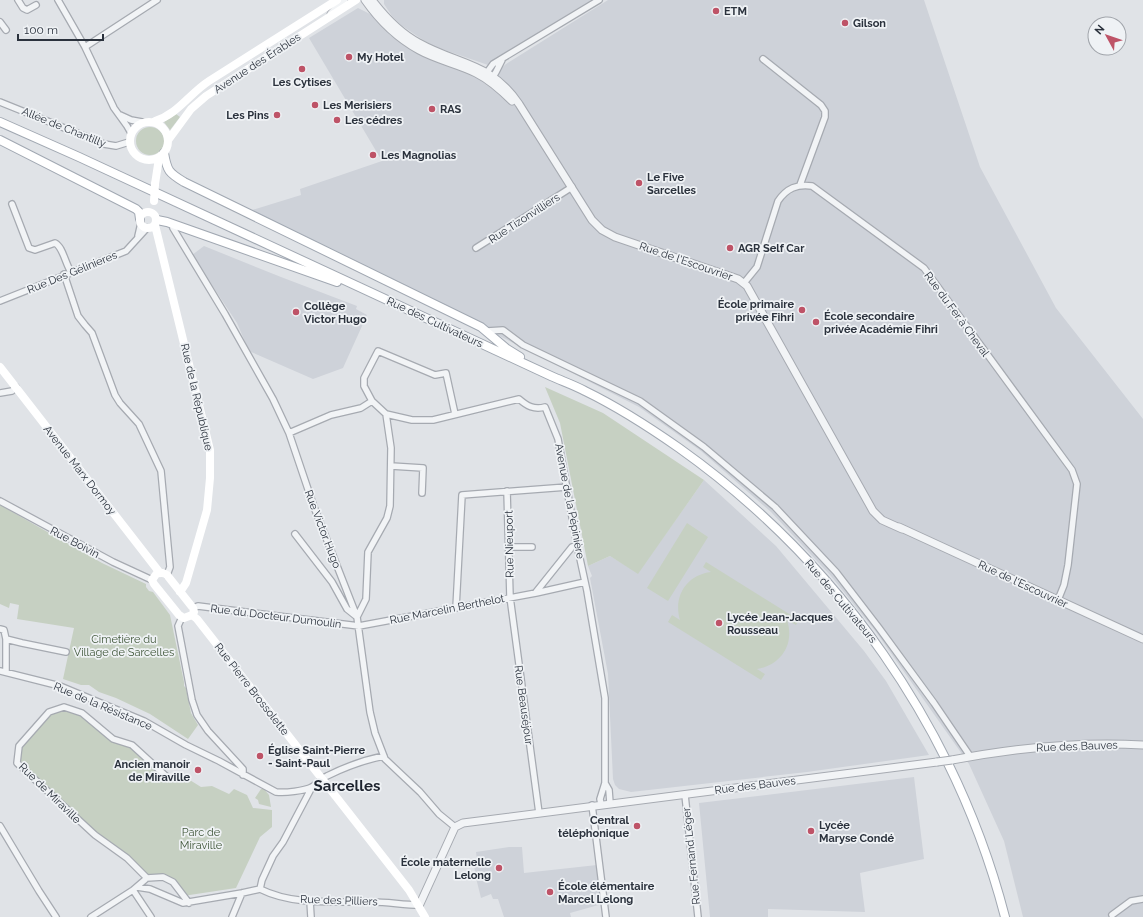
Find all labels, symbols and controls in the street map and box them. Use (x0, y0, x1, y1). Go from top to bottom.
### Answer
place label: ETM (724, 5, 747, 18)
marker: ETM (711, 6, 721, 16)
scale bar (18, 16, 103, 42)
north arrow (1087, 16, 1127, 56)
place label: Gilson (853, 17, 886, 30)
marker: Gilson (840, 18, 850, 28)
text: N (1092, 22, 1107, 37)
text: 100 m (24, 23, 58, 37)
street label: Avenue des Érables (211, 30, 303, 96)
place label: My Hotel (357, 51, 404, 64)
marker: My Hotel (344, 52, 354, 62)
marker: Les Cytises (297, 64, 307, 74)
place label: Les Cytises (272, 76, 332, 89)
place label: Les Merisiers (323, 99, 392, 112)
marker: Les Merisiers (310, 100, 320, 110)
place label: RAS (440, 103, 462, 116)
marker: RAS (427, 104, 437, 114)
street label: Allée de Chantilly (20, 105, 108, 150)
place label: Les Pins (226, 109, 270, 122)
marker: Les Pins (272, 110, 282, 120)
place label: Les cédres (345, 114, 403, 127)
marker: Les cédres (332, 115, 342, 125)
place label: Les Magnolias (381, 149, 457, 162)
marker: Les Magnolias (368, 150, 378, 160)
place label: Le Five Sarcelles (647, 171, 697, 197)
marker: Le Five Sarcelles (634, 178, 644, 188)
street label: Rue Tizonvilliers (486, 191, 562, 246)
street label: Rue de l'Escouvrier (638, 239, 734, 284)
place label: AGR Self Car (738, 242, 805, 255)
marker: AGR Self Car (725, 243, 735, 253)
street label: Rue Des Gélinieres (25, 248, 119, 296)
street label: Rue du Fer à Cheval (921, 269, 992, 359)
street label: Rue des Cultivateurs (385, 294, 485, 351)
place label: École primaire privée Fihri (718, 297, 794, 324)
place label: Collège Victor Hugo (304, 300, 367, 326)
marker: École primaire privée Fihri (797, 305, 807, 315)
marker: Collège Victor Hugo (291, 307, 301, 317)
place label: École secondaire privée Académie Fihri (824, 309, 938, 336)
marker: École secondaire privée Académie Fihri (811, 317, 821, 327)
street label: Rue de la République (178, 342, 215, 452)
street label: Avenue Marx Dormoy (41, 423, 119, 518)
street label: Avenue de la Pépinière (552, 442, 587, 560)
street label: Rue Victor Hugo (302, 488, 344, 571)
street label: Rue Nieuport (502, 510, 517, 578)
street label: Rue Boivin (48, 524, 102, 561)
street label: Rue des Cultivateurs (802, 557, 879, 646)
street label: Rue de l'Escouvrier (976, 558, 1070, 611)
street label: Rue Marcelin Berthelot (389, 592, 506, 627)
street label: Rue du Docteur Dumoulin (210, 602, 342, 631)
place label: Lycée Jean-Jacques Rousseau (727, 611, 834, 637)
marker: Lycée Jean-Jacques Rousseau (714, 618, 724, 628)
park label: Cimetière du Village de Sarcelles (74, 633, 174, 659)
street label: Rue Pierre Brossolette (212, 641, 292, 738)
street label: Rue Beauséjour (511, 664, 536, 746)
street label: Rue de la Résistance (52, 680, 155, 733)
street label: Rue des Bauves (1036, 739, 1118, 754)
place label: Église Saint-Pierre - Saint-Paul (268, 743, 365, 770)
marker: Église Saint-Pierre - Saint-Paul (255, 751, 265, 761)
place label: Ancien manoir de Miraville (114, 758, 191, 784)
street label: Rue de Miraville (16, 760, 84, 827)
marker: Ancien manoir de Miraville (193, 765, 203, 775)
street label: Rue des Bauves (714, 774, 796, 797)
district label: Sarcelles (314, 777, 380, 795)
street label: Rue Fernand Léger (680, 807, 703, 905)
place label: Central téléphonique (558, 814, 630, 840)
place label: Lycée Maryse Condé (819, 819, 895, 845)
marker: Central téléphonique (632, 821, 642, 831)
park label: Parc de Miraville (180, 826, 223, 852)
marker: Lycée Maryse Condé (806, 826, 816, 836)
place label: École maternelle Lelong (401, 855, 491, 882)
marker: École maternelle Lelong (494, 863, 504, 873)
place label: École élémentaire Marcel Lelong (558, 879, 655, 906)
marker: École élémentaire Marcel Lelong (545, 887, 555, 897)
street label: Rue des Pilliers (300, 893, 378, 908)

